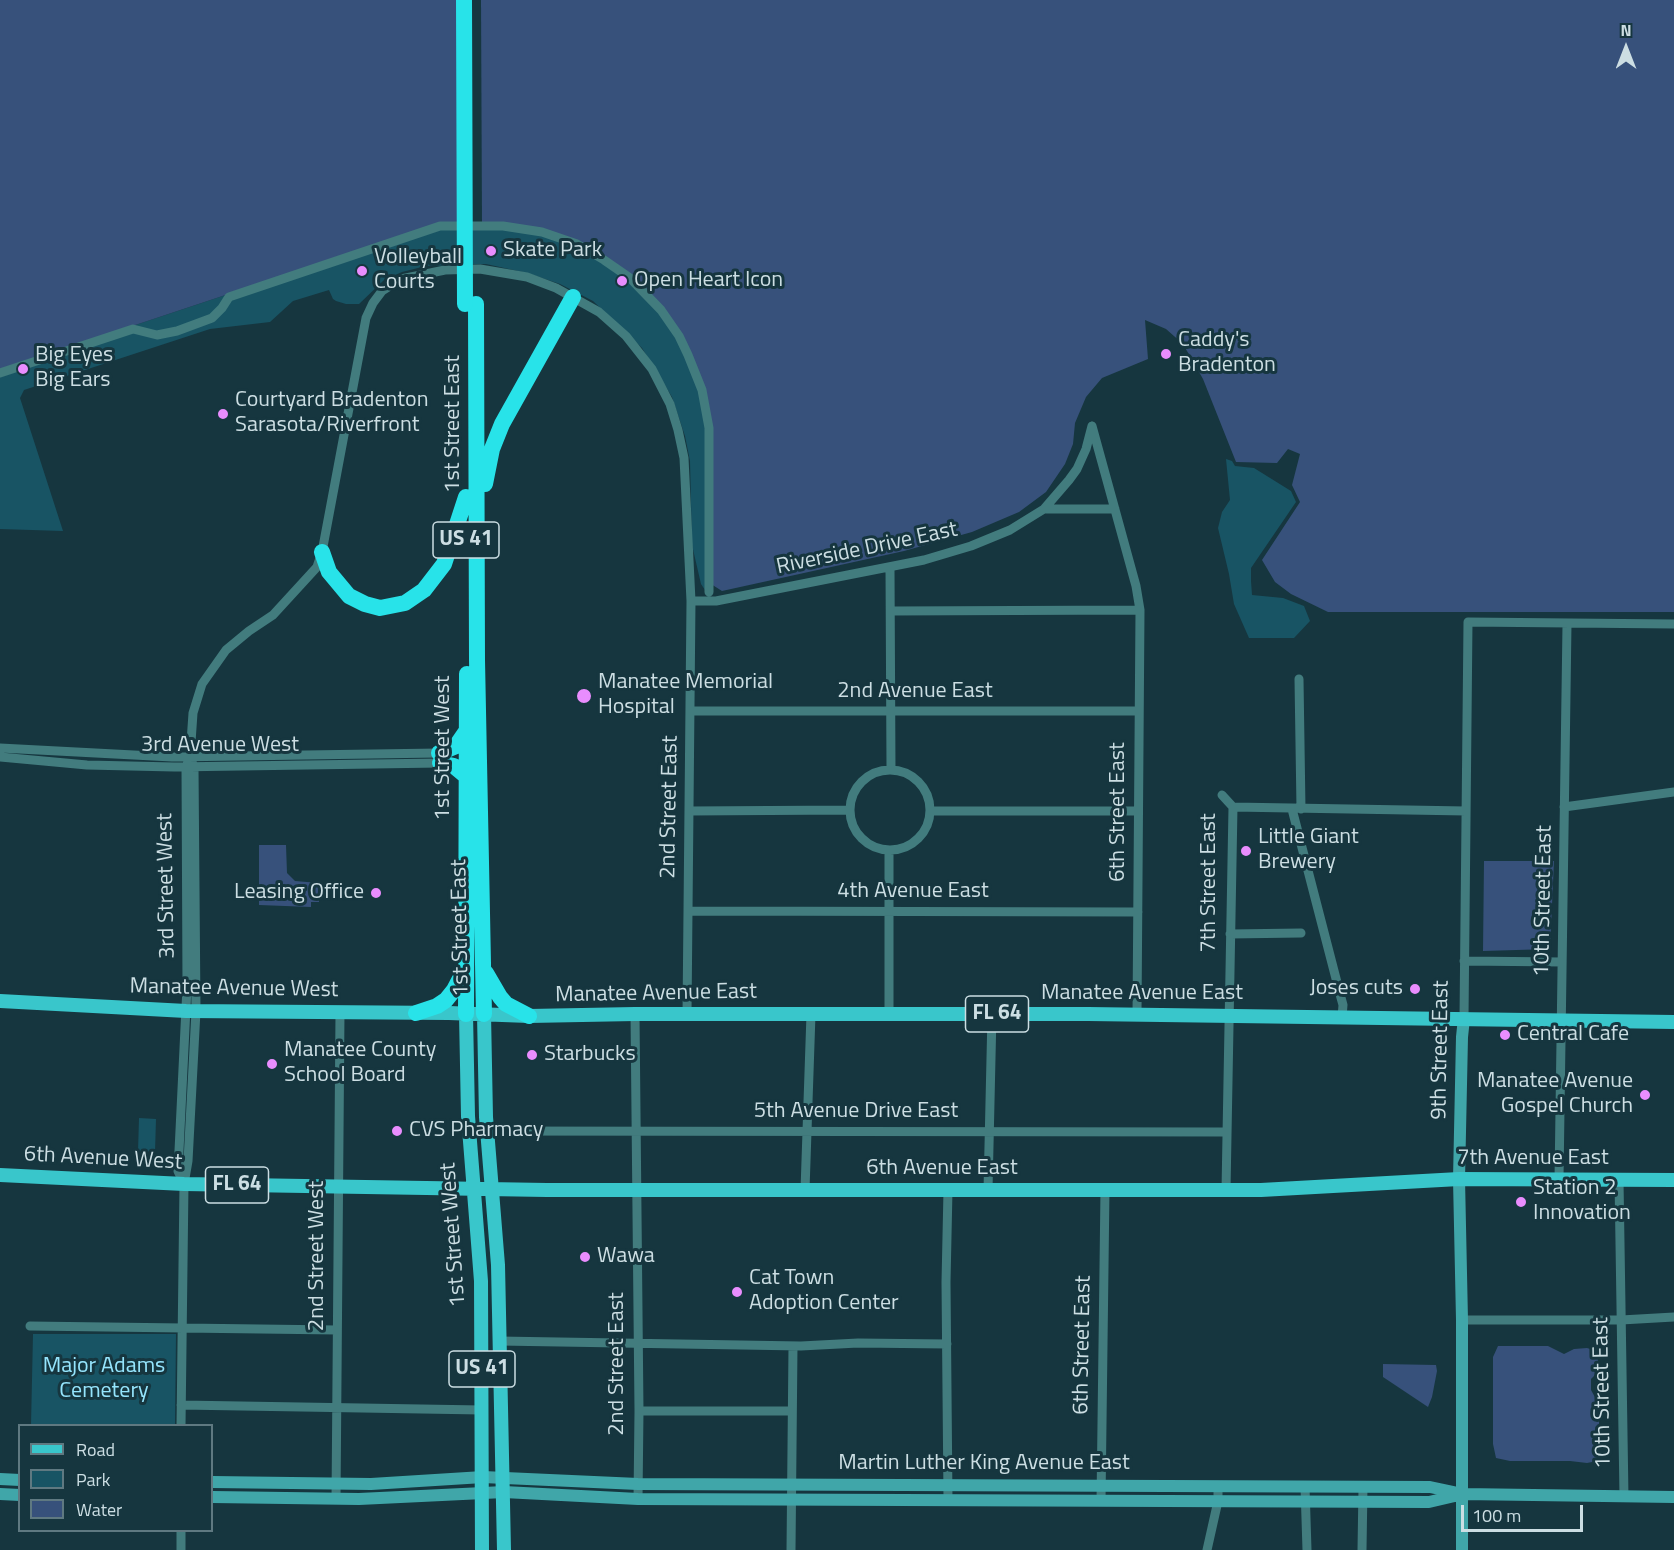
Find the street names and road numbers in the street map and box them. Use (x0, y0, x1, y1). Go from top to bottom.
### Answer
street label: 1st Street East (441, 355, 467, 493)
street label: Riverside Drive East (774, 517, 960, 581)
road number: US 41 (433, 522, 499, 558)
street label: 1st Street West (431, 676, 457, 820)
street label: 2nd Avenue East (837, 679, 993, 705)
street label: 3rd Avenue West (141, 733, 299, 759)
street label: 2nd Street East (656, 735, 684, 879)
street label: 6th Street East (1106, 742, 1132, 882)
street label: 3rd Street West (153, 813, 181, 959)
street label: 7th Street East (1197, 813, 1223, 953)
street label: 10th Street East (1529, 825, 1559, 977)
street label: 1st Street East (447, 859, 475, 997)
street label: 4th Avenue East (837, 879, 989, 905)
street label: Manatee Avenue West (129, 974, 339, 1004)
street label: Manatee Avenue East (555, 979, 757, 1009)
street label: 9th Street East (1427, 980, 1455, 1120)
street label: Manatee Avenue East (1041, 981, 1243, 1007)
road number: FL 64 (966, 996, 1028, 1032)
street label: 5th Avenue Drive East (754, 1099, 958, 1125)
street label: 6th Avenue West (23, 1142, 183, 1176)
street label: 7th Avenue East (1457, 1146, 1609, 1172)
street label: 6th Avenue East (866, 1156, 1018, 1182)
street label: 1st Street West (436, 1162, 472, 1308)
road number: FL 64 (206, 1167, 268, 1203)
street label: 2nd Street West (305, 1181, 331, 1331)
street label: 6th Street East (1069, 1275, 1097, 1415)
street label: 2nd Street East (605, 1292, 631, 1436)
street label: 10th Street East (1588, 1317, 1618, 1469)
road number: US 41 (449, 1351, 515, 1387)
street label: Martin Luther King Avenue East (838, 1451, 1130, 1477)

